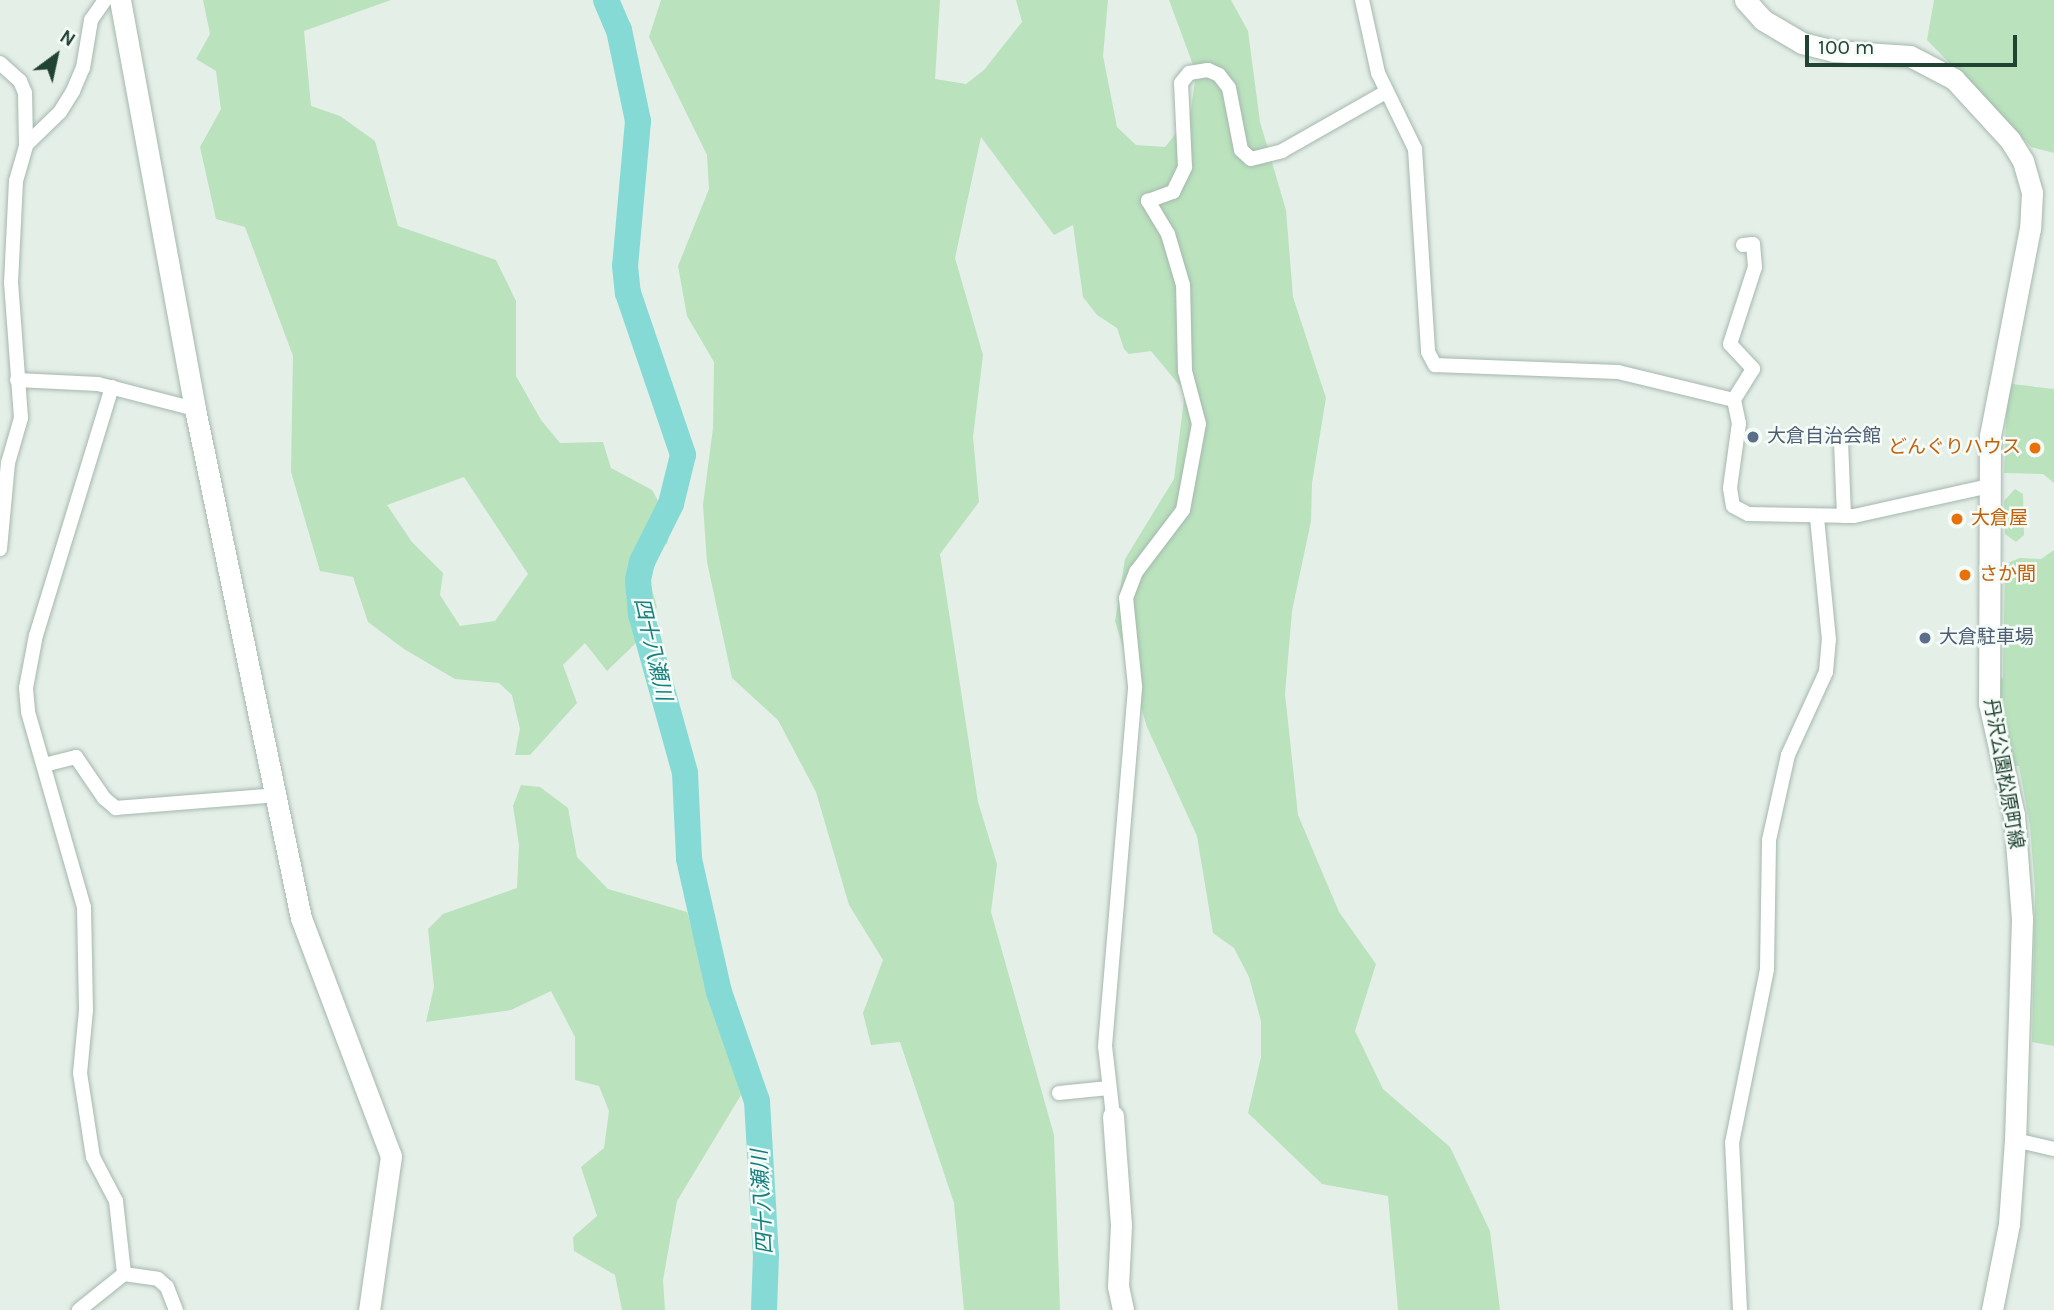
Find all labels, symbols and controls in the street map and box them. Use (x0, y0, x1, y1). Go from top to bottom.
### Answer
north arrow (21, 21, 91, 91)
scale bar (1809, 21, 2021, 65)
text: N (56, 25, 79, 51)
text: 100 m (1818, 35, 1875, 59)
place label: 大倉自治会館 (1767, 426, 1881, 448)
marker: 大倉自治会館 (1745, 429, 1761, 445)
place label: どんぐりハウス (1888, 437, 2021, 459)
marker: どんぐりハウス (2027, 440, 2043, 456)
place label: 大倉屋 (1971, 508, 2028, 530)
marker: 大倉屋 (1949, 511, 1965, 527)
place label: さか間 (1979, 564, 2036, 586)
marker: さか間 (1957, 567, 1973, 583)
water label: 四十八瀬川 (629, 595, 677, 703)
place label: 大倉駐車場 (1939, 627, 2034, 649)
marker: 大倉駐車場 (1917, 630, 1933, 646)
street label: 丹沢公園松原町線 (1979, 697, 2027, 851)
water label: 四十八瀬川 (747, 1149, 777, 1255)

